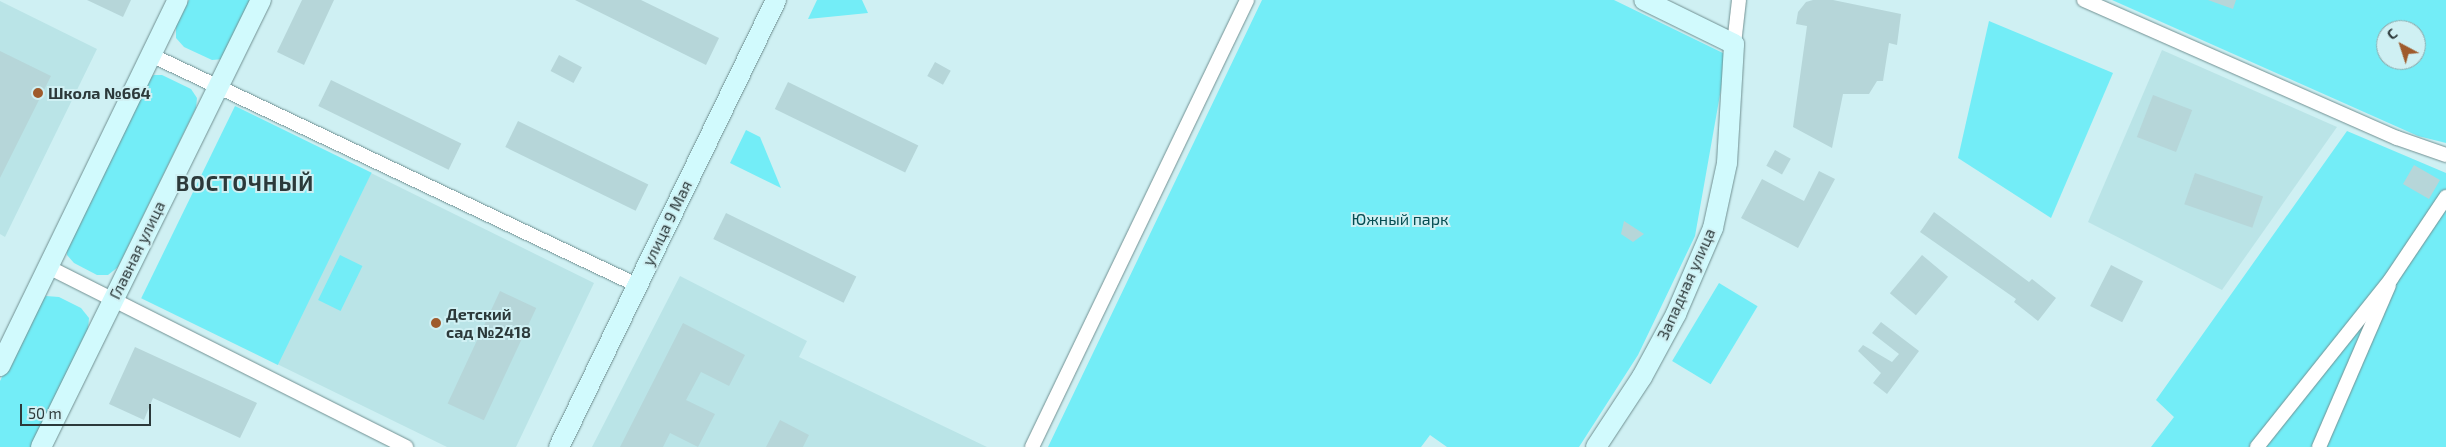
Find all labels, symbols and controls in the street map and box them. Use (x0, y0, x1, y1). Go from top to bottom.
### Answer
north arrow (2376, 20, 2426, 70)
text: С (2383, 25, 2400, 43)
place label: Школа №664 (48, 83, 151, 103)
marker: Школа №664 (32, 87, 44, 99)
district label: ВОСТОЧНЫЙ (175, 170, 315, 196)
street label: улица 9 Мая (638, 177, 696, 269)
street label: Главная улица (105, 198, 169, 302)
park label: Южный парк (1351, 209, 1449, 229)
street label: Западная улица (1653, 225, 1719, 343)
place label: Детский сад №2418 (446, 304, 531, 342)
marker: Детский сад №2418 (430, 317, 442, 329)
scale bar (22, 394, 154, 426)
text: 50 m (28, 404, 62, 422)

